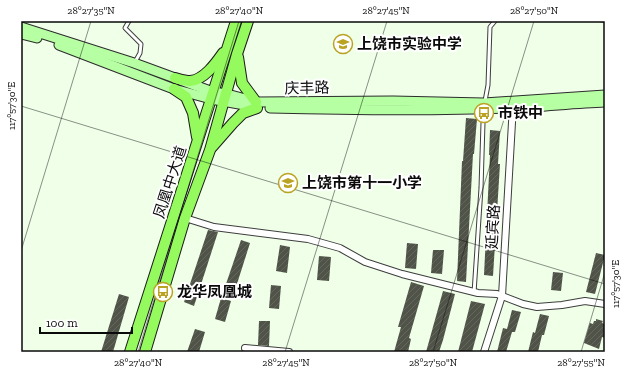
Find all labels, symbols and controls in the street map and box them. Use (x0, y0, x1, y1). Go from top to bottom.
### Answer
text: 28°27'35"N (67, 5, 115, 17)
text: 28°27'40"N (215, 5, 264, 17)
text: 28°27'45"N (362, 5, 410, 17)
text: 28°27'50"N (510, 5, 559, 17)
school or university icon: 上饶市实验中学 (332, 33, 354, 55)
place label: 上饶市实验中学 (357, 35, 462, 53)
street label: 庆丰路 (284, 79, 330, 97)
text: 117°57'30"E (6, 82, 18, 130)
bus stop icon: 市铁中 (473, 102, 495, 124)
place label: 市铁中 (498, 104, 543, 122)
street label: 凤凰中大道 (150, 144, 190, 220)
school or university icon: 上饶市第十一小学 (277, 172, 299, 194)
place label: 上饶市第十一小学 (302, 174, 422, 192)
street label: 延宾路 (483, 204, 503, 250)
text: 117°57'30"E (610, 260, 622, 308)
bus stop icon: 龙华凤凰城 (152, 281, 174, 303)
place label: 龙华凤凰城 (177, 283, 252, 301)
scale bar (40, 309, 132, 335)
text: 100 m (46, 316, 78, 330)
text: 28°27'40"N (114, 357, 163, 369)
text: 28°27'45"N (262, 357, 310, 369)
text: 28°27'50"N (409, 357, 458, 369)
text: 28°27'55"N (557, 357, 605, 369)

